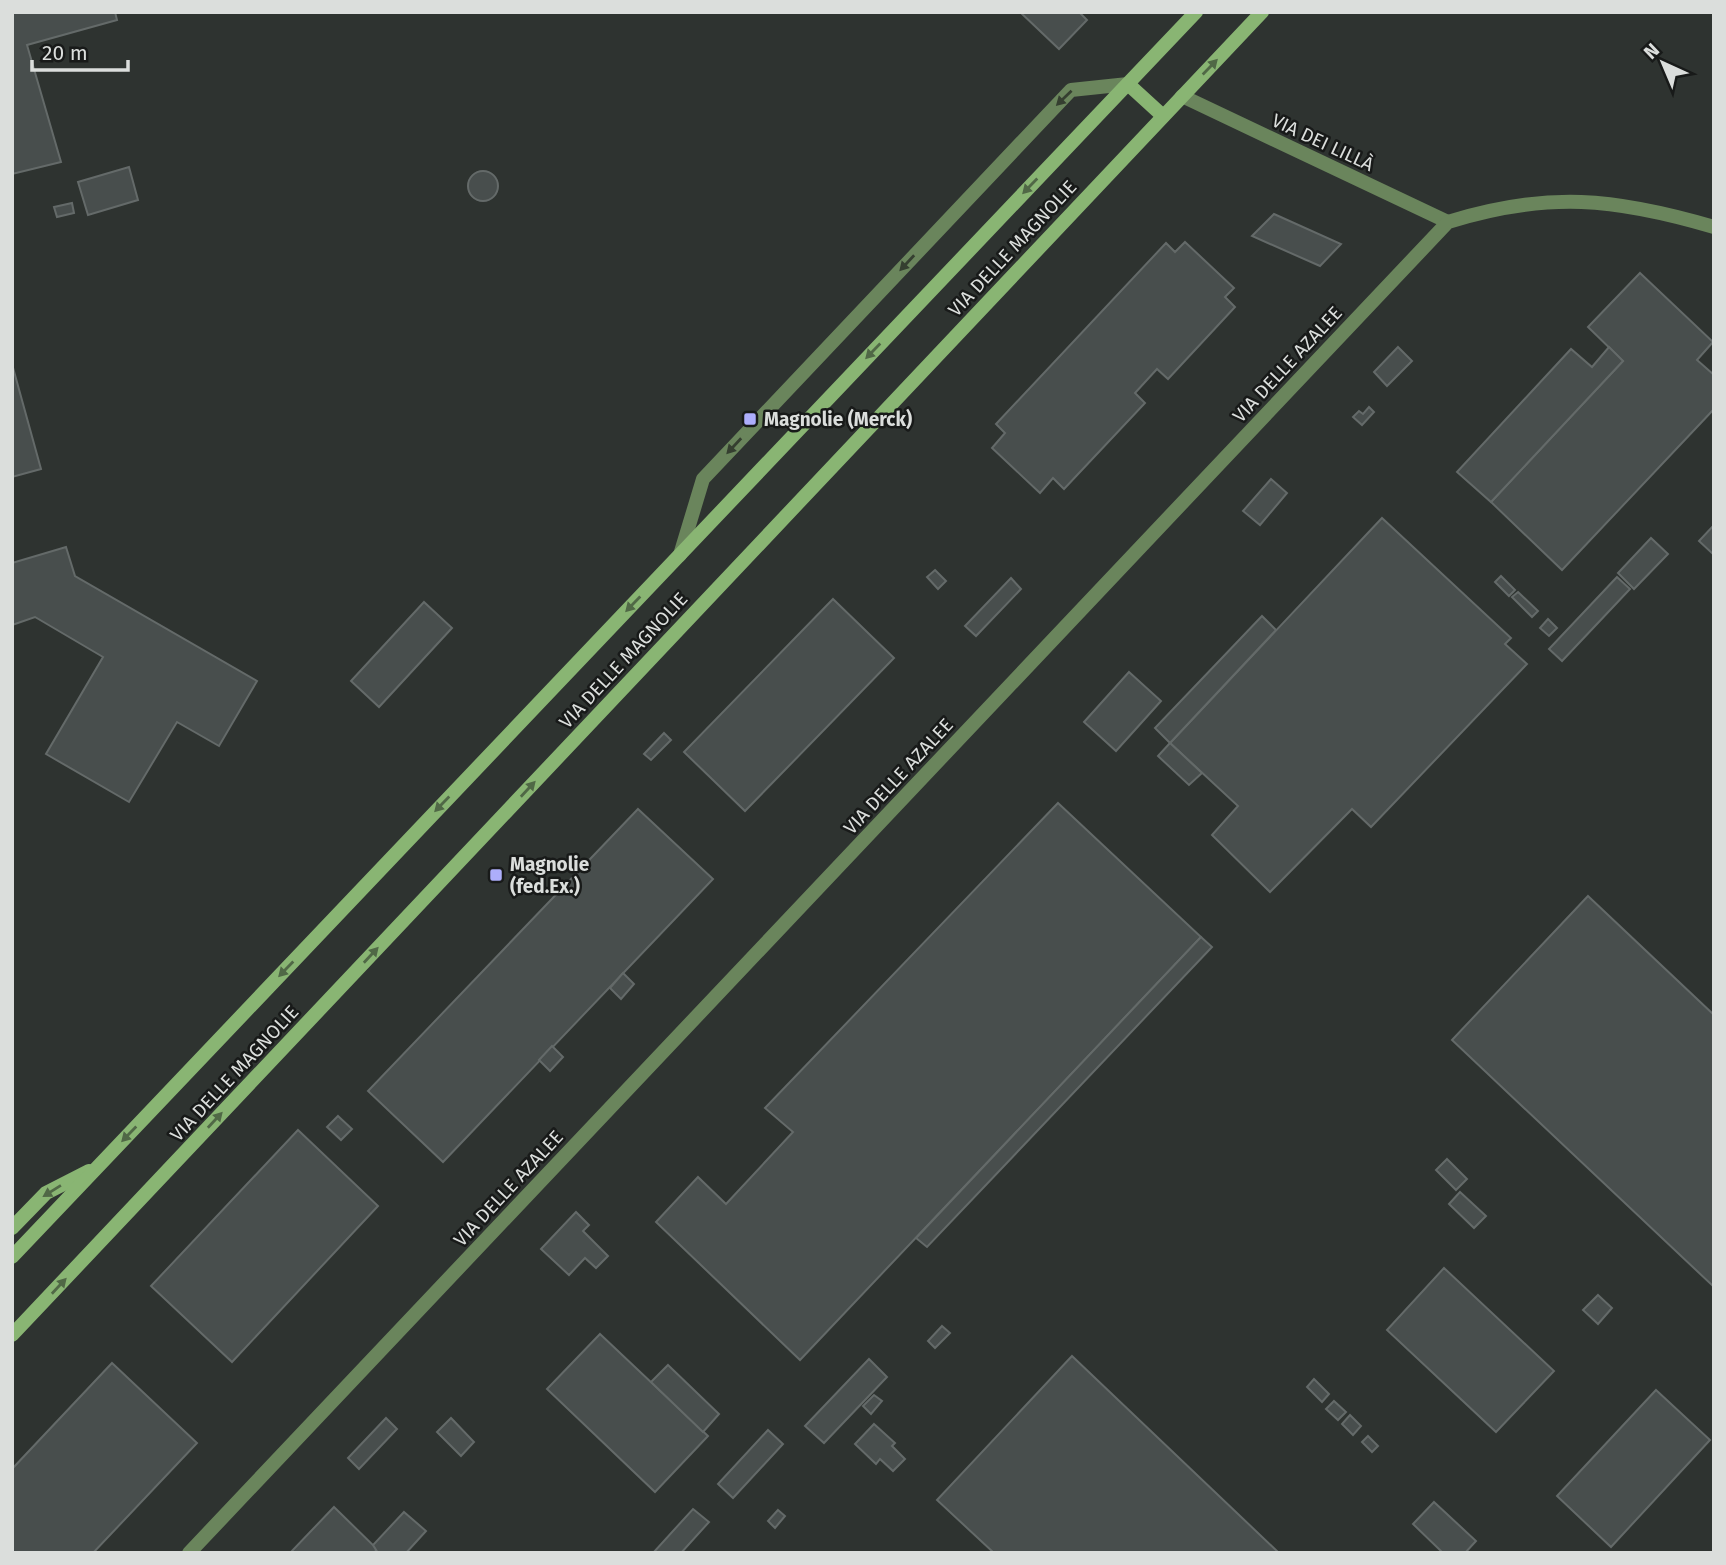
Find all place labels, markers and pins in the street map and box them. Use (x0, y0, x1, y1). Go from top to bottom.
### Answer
place label: Magnolie (Merck) (764, 408, 912, 431)
marker: Magnolie (Merck) (742, 411, 758, 427)
place label: Magnolie (fed.Ex.) (510, 853, 589, 898)
marker: Magnolie (fed.Ex.) (488, 867, 504, 883)

